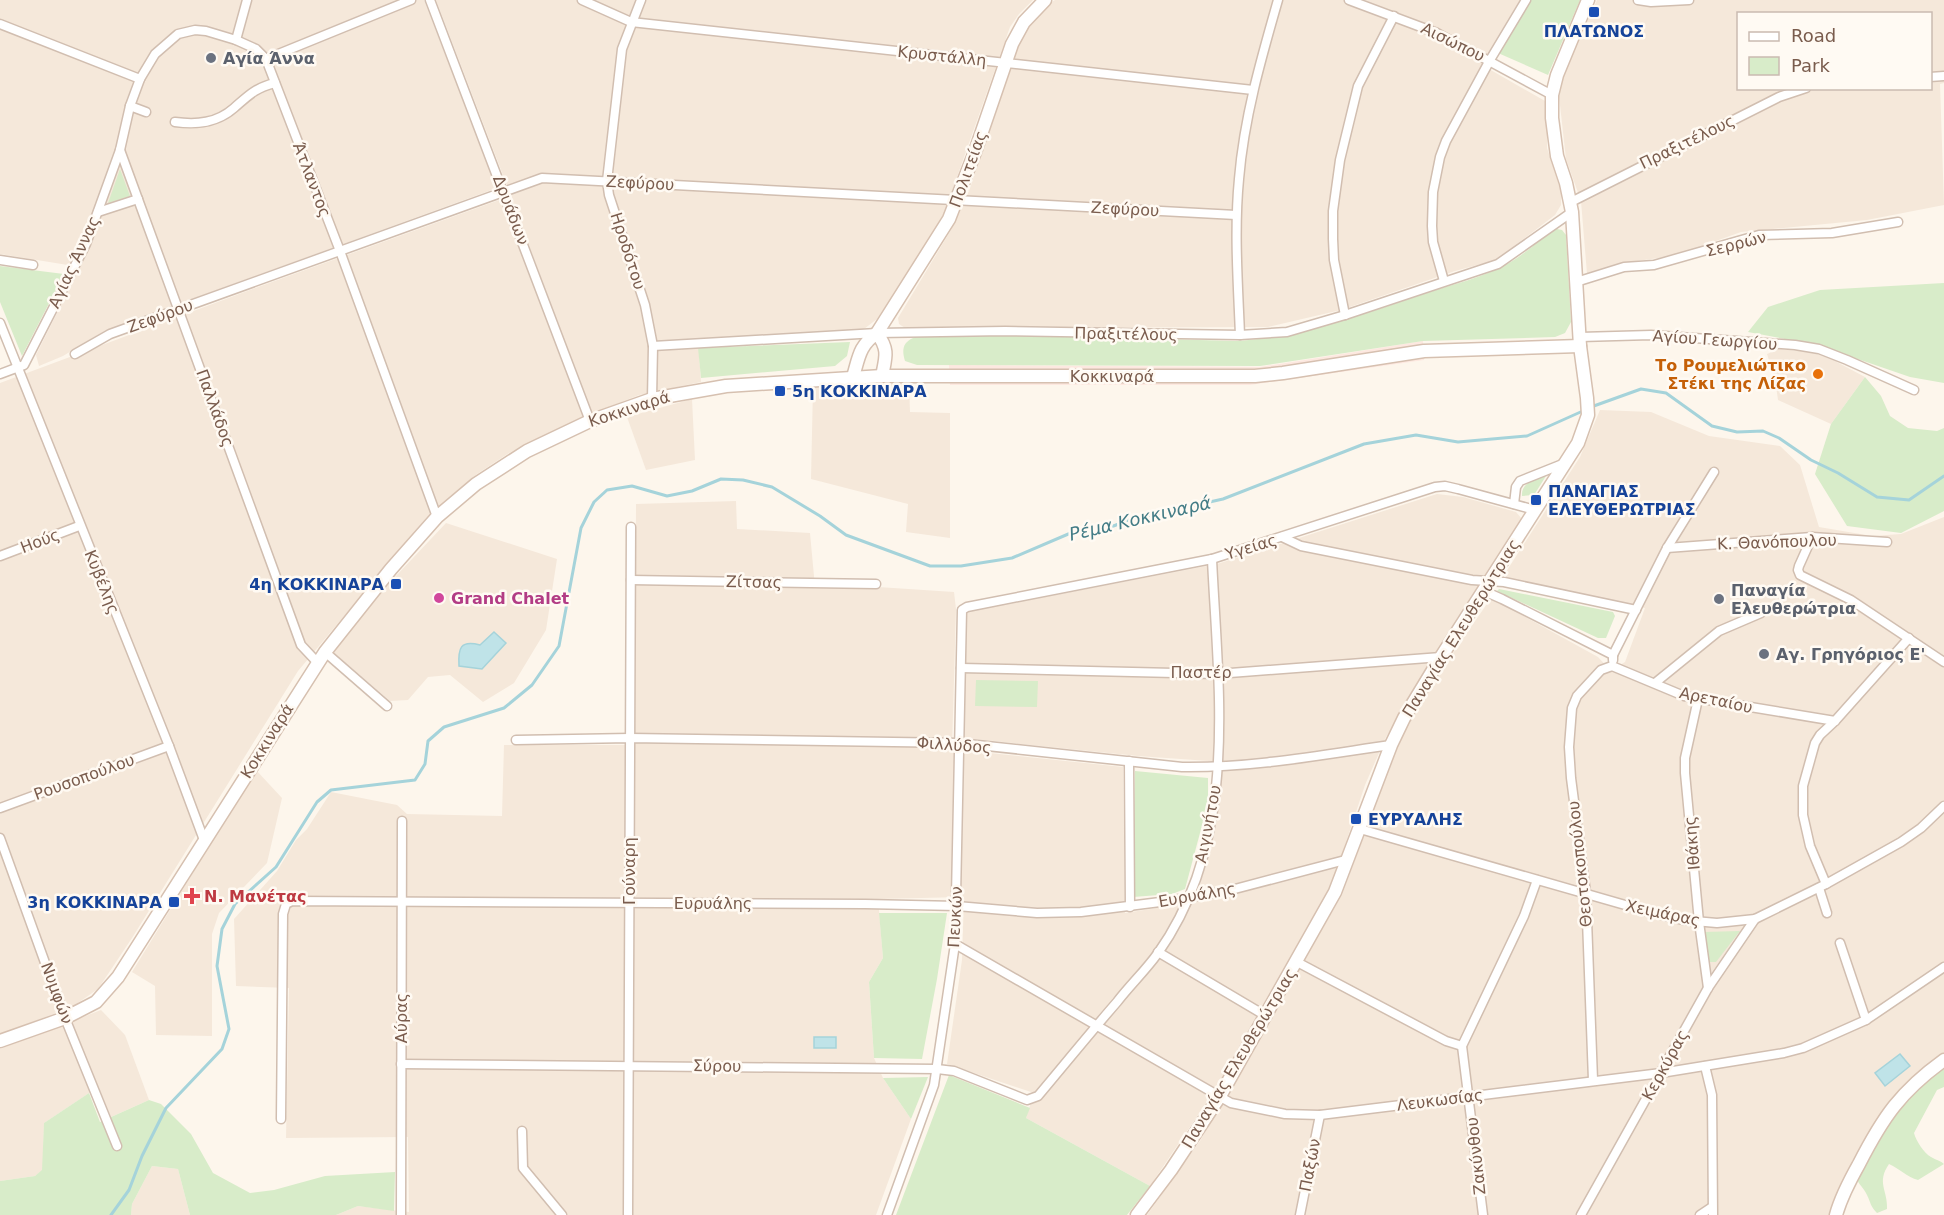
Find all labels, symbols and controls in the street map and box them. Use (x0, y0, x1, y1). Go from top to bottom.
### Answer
marker: ΠΛΑΤΩΝΟΣ (1587, 5, 1601, 19)
legend (1737, 12, 1932, 90)
street label: Αισώπου (1418, 18, 1488, 66)
place label: ΠΛΑΤΩΝΟΣ (1544, 22, 1644, 41)
text: Road (1791, 25, 1836, 46)
street label: Κρυστάλλη (897, 42, 987, 70)
place label: Αγία Άννα (223, 49, 315, 68)
marker: Αγία Άννα (204, 51, 218, 65)
text: Park (1791, 55, 1830, 76)
street label: Πραξιτέλους (1636, 111, 1738, 173)
street label: Πολιτείας (945, 128, 991, 210)
street label: Άτλαντος (289, 140, 335, 220)
street label: Ζεφύρου (605, 172, 675, 194)
street label: Δρυάδων (489, 173, 533, 248)
street label: Ζεφύρου (1090, 198, 1160, 220)
street label: Ηροδότου (607, 210, 649, 292)
street label: Αγίας Άννας (44, 213, 104, 311)
street label: Σερρών (1704, 227, 1768, 261)
street label: Ζεφύρου (125, 295, 195, 337)
street label: Πραξιτέλους (1074, 324, 1178, 344)
street label: Αγίου Γεωργίου (1652, 326, 1778, 354)
place label: Το Ρουμελιώτικο Στέκι της Λίζας (1655, 356, 1806, 393)
street label: Παλλάδος (192, 367, 238, 449)
street label: Κοκκιναρά (1070, 367, 1154, 386)
marker: Το Ρουμελιώτικο Στέκι της Λίζας (1811, 367, 1825, 381)
place label: 5η ΚΟΚΚΙΝΑΡΑ (792, 382, 927, 401)
marker: 5η ΚΟΚΚΙΝΑΡΑ (773, 384, 787, 398)
street label: Κοκκιναρά (586, 387, 672, 431)
place label: ΠΑΝΑΓΙΑΣ ΕΛΕΥΘΕΡΩΤΡΙΑΣ (1548, 482, 1696, 519)
water label: Ρέμα Κοκκιναρά (1067, 491, 1213, 545)
marker: ΠΑΝΑΓΙΑΣ ΕΛΕΥΘΕΡΩΤΡΙΑΣ (1529, 493, 1543, 507)
street label: Ηούς (18, 525, 62, 557)
street label: Υγείας (1222, 530, 1279, 564)
street label: Κ. Θανόπουλου (1717, 530, 1837, 554)
street label: Παναγίας Ελευθερώτριας (1398, 535, 1524, 721)
street label: Κυβέλης (81, 547, 123, 617)
street label: Ζίτσας (726, 572, 782, 592)
place label: 4η ΚΟΚΚΙΝΑΡΑ (249, 575, 385, 594)
marker: 4η ΚΟΚΚΙΝΑΡΑ (389, 577, 403, 591)
place label: Παναγία Ελευθερώτρια (1731, 581, 1856, 618)
place label: Grand Chalet (451, 589, 570, 608)
marker: Grand Chalet (432, 591, 446, 605)
marker: Παναγία Ελευθερώτρια (1712, 592, 1726, 606)
place label: Αγ. Γρηγόριος Ε' (1776, 645, 1925, 664)
marker: Αγ. Γρηγόριος Ε' (1757, 647, 1771, 661)
street label: Παστέρ (1170, 663, 1232, 682)
street label: Αρεταίου (1678, 683, 1754, 717)
street label: Κοκκιναρά (236, 700, 298, 782)
street label: Φιλλύδος (916, 733, 992, 757)
street label: Ρουσοπούλου (31, 750, 137, 804)
street label: Αιγινήτου (1191, 783, 1225, 865)
street label: Θεοτοκοπούλου (1564, 800, 1596, 928)
place label: ΕΥΡΥΑΛΗΣ (1368, 810, 1463, 829)
marker: ΕΥΡΥΑΛΗΣ (1349, 812, 1363, 826)
street label: Ιθάκης (1680, 815, 1704, 871)
street label: Γούναρη (620, 837, 639, 905)
street label: Ευρυάλης (1157, 879, 1237, 911)
street label: Πευκών (944, 886, 966, 948)
place label: Ν. Μανέτας (204, 887, 306, 906)
marker: Ν. Μανέτας (185, 889, 199, 903)
place label: 3η ΚΟΚΚΙΝΑΡΑ (27, 893, 163, 912)
street label: Ευρυάλης (674, 894, 752, 913)
marker: 3η ΚΟΚΚΙΝΑΡΑ (167, 895, 181, 909)
street label: Χειμάρας (1624, 896, 1702, 930)
street label: Νυμφών (37, 960, 77, 1027)
street label: Παναγίας Ελευθερώτριας (1178, 965, 1300, 1151)
street label: Αύρας (392, 993, 411, 1043)
street label: Κερκύρας (1638, 1026, 1692, 1104)
street label: Σύρου (693, 1056, 741, 1076)
street label: Λευκωσίας (1396, 1085, 1484, 1115)
street label: Ζακύνθου (1462, 1116, 1490, 1196)
street label: Παξών (1296, 1137, 1324, 1193)

